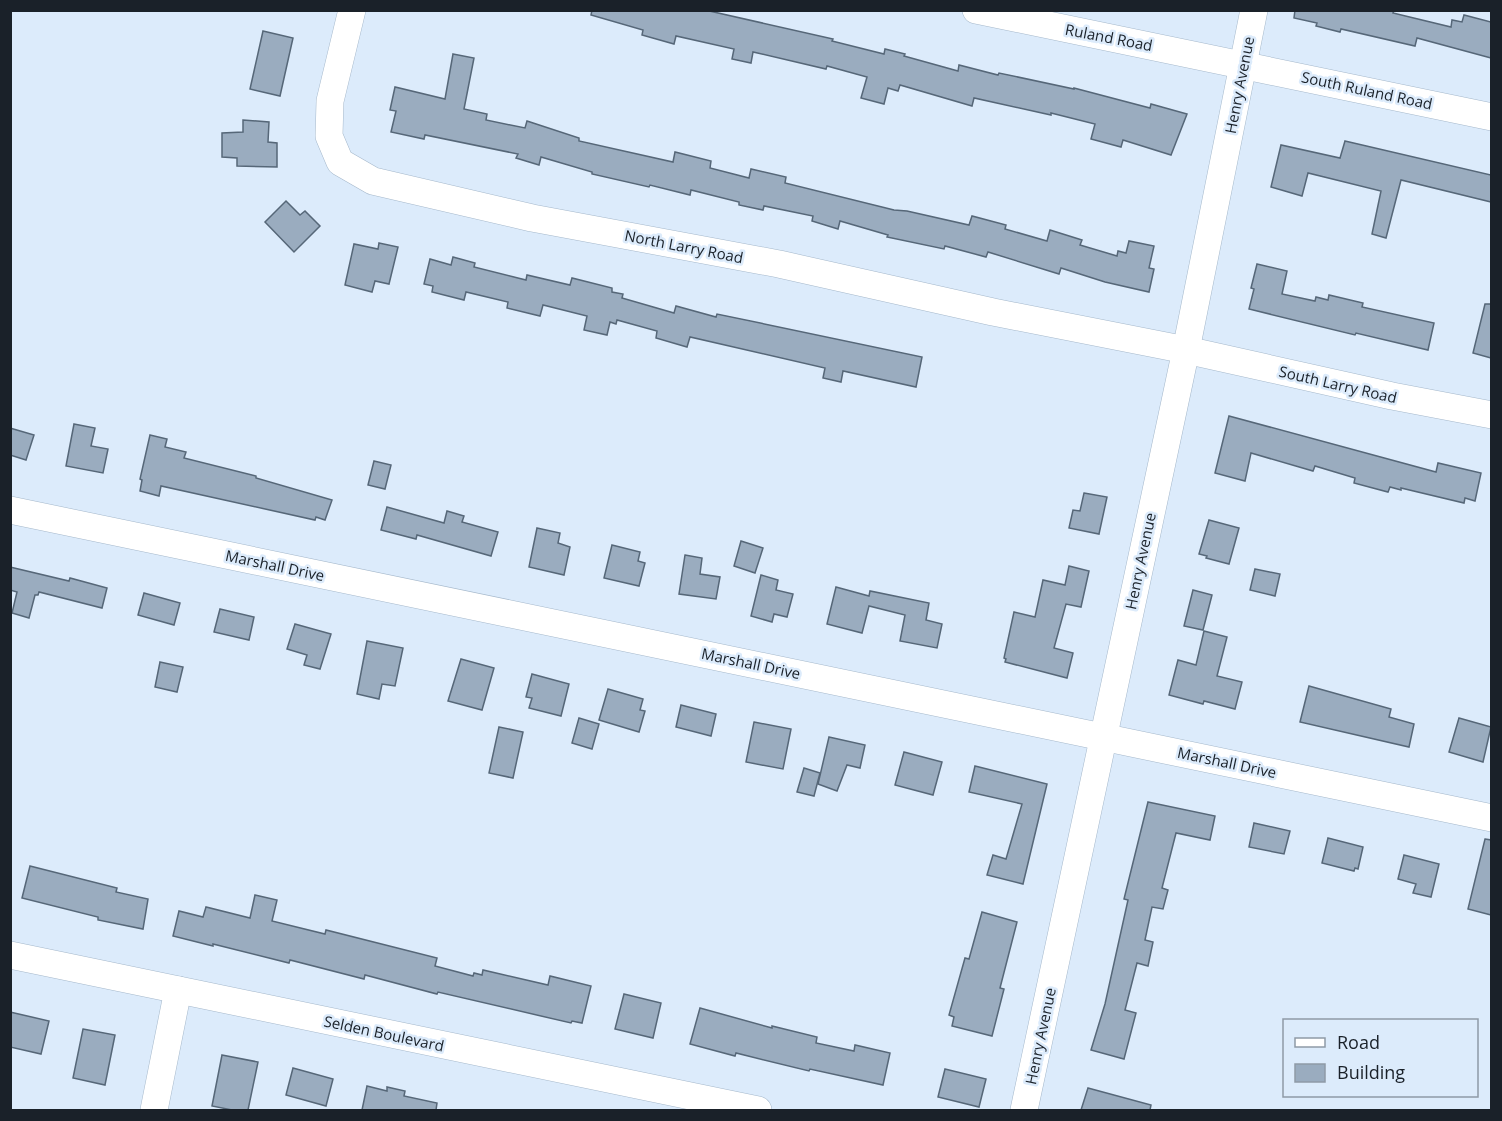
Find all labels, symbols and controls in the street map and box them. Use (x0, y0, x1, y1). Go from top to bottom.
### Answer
street label: Ruland Road (1064, 19, 1154, 55)
street label: Henry Avenue (1220, 35, 1258, 135)
street label: South Ruland Road (1300, 66, 1434, 114)
street label: North Larry Road (623, 225, 745, 267)
street label: South Larry Road (1277, 361, 1399, 407)
street label: Henry Avenue (1120, 511, 1160, 611)
street label: Marshall Drive (224, 545, 326, 585)
street label: Marshall Drive (700, 643, 802, 683)
street label: Marshall Drive (1176, 742, 1278, 782)
street label: Henry Avenue (1020, 986, 1060, 1086)
street label: Selden Boulevard (322, 1010, 446, 1056)
legend (1283, 1019, 1478, 1097)
text: Road (1337, 1030, 1380, 1054)
text: Building (1337, 1060, 1405, 1084)

